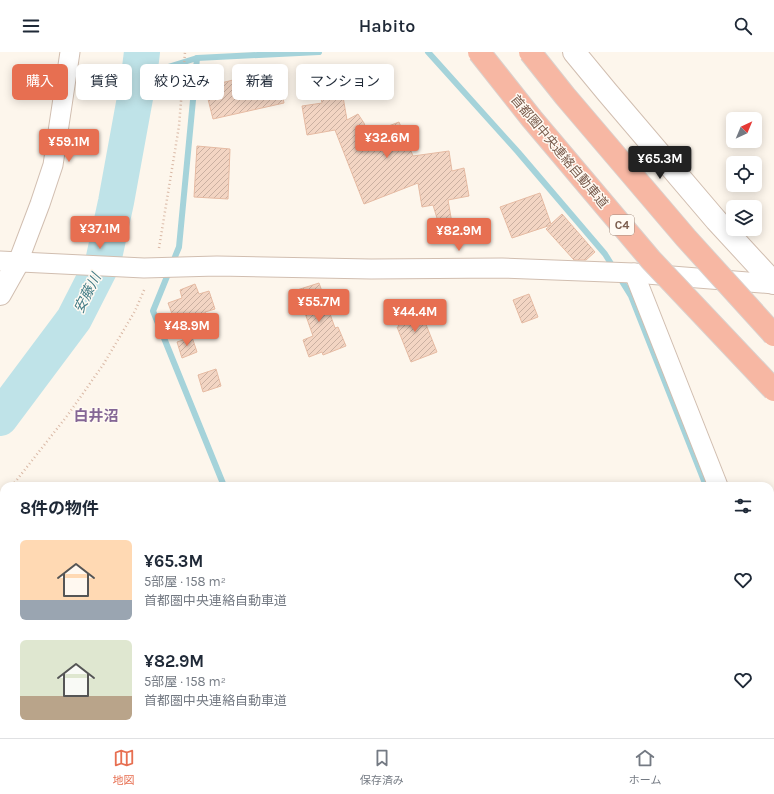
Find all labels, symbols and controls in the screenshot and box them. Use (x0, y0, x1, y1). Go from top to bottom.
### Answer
icon: menu (20, 15, 42, 37)
text: Habito (359, 15, 415, 37)
icon: search (732, 15, 754, 37)
chip: 購入 (12, 64, 68, 100)
chip: 賃貸 (76, 64, 132, 100)
chip: 絞り込み (140, 64, 224, 100)
chip: 新着 (232, 64, 288, 100)
chip: マンション (296, 64, 394, 100)
street label: 首都圏中央連絡自動車道 (508, 92, 611, 211)
north arrow (726, 112, 762, 148)
map controls (726, 112, 762, 236)
pin: ¥32.6M (354, 125, 420, 159)
pin: ¥59.1M (36, 129, 102, 163)
text: ¥32.6M (364, 130, 410, 145)
text: ¥59.1M (48, 134, 90, 149)
pin: ¥65.3M (627, 146, 693, 180)
text: ¥65.3M (637, 151, 683, 166)
button: locate (726, 156, 762, 192)
button: layers (726, 200, 762, 236)
road number: C4 (610, 215, 634, 235)
pin: ¥37.1M (67, 216, 133, 250)
pin: ¥82.9M (426, 218, 492, 252)
text: ¥37.1M (80, 221, 120, 236)
text: ¥82.9M (436, 223, 482, 238)
water label: 安藤川 (70, 269, 105, 316)
pin: ¥55.7M (286, 289, 352, 323)
text: ¥55.7M (297, 294, 341, 309)
pin: ¥44.4M (382, 299, 448, 333)
text: ¥44.4M (393, 304, 438, 319)
pin: ¥48.9M (154, 313, 220, 347)
text: ¥48.9M (164, 318, 210, 333)
district label: 白井沼 (73, 407, 119, 425)
icon: filters (732, 495, 754, 517)
text: 8件の物件 (20, 498, 99, 518)
text: ¥65.3M (144, 551, 203, 571)
icon: home (52, 556, 100, 604)
icon: heart (732, 569, 754, 591)
text: 5部屋 · 158 m² (144, 574, 226, 589)
text: 首都圏中央連絡自動車道 (144, 593, 287, 608)
text: ¥82.9M (144, 651, 204, 671)
icon: home (52, 656, 100, 704)
icon: heart (732, 669, 754, 691)
text: 5部屋 · 158 m² (144, 674, 226, 689)
text: 首都圏中央連絡自動車道 (144, 693, 287, 708)
tab: 地図 (113, 747, 135, 787)
tab: 保存済み (360, 747, 404, 787)
tab: ホーム (629, 747, 661, 787)

